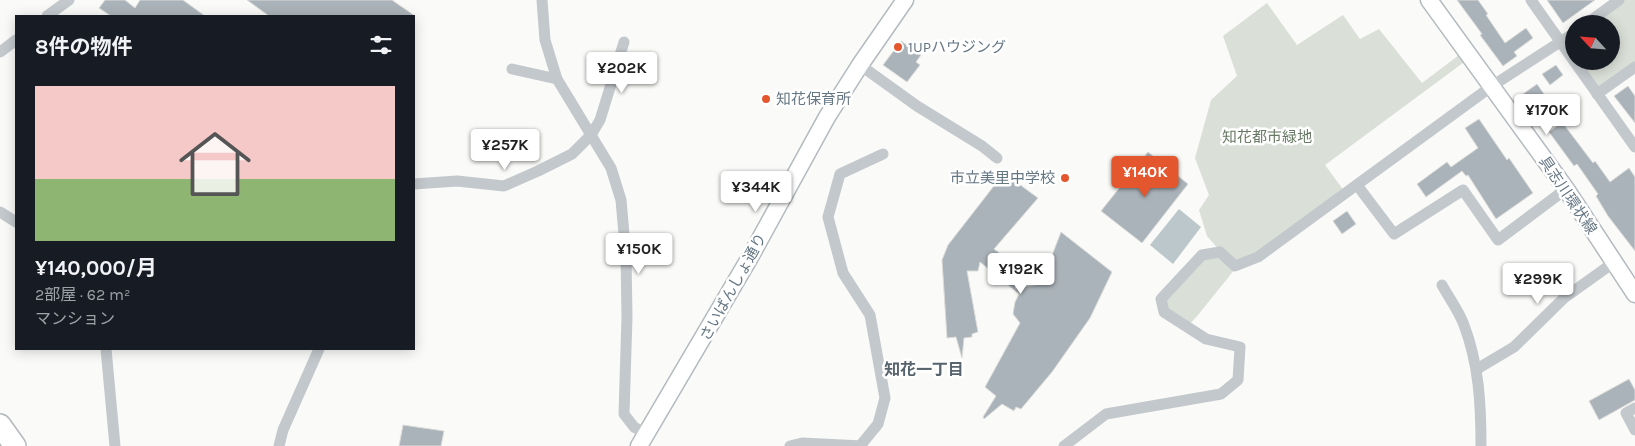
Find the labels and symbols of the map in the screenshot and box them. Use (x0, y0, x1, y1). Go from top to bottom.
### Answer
north arrow (1565, 15, 1620, 70)
place label: 1UPハウジング (908, 38, 1006, 56)
marker: 1UPハウジング (892, 41, 904, 53)
pin: ¥202K (587, 52, 657, 94)
place label: 知花保育所 (776, 90, 851, 108)
marker: 知花保育所 (760, 93, 772, 105)
pin: ¥170K (1512, 94, 1582, 136)
pin: ¥257K (470, 128, 540, 171)
park label: 知花都市緑地 (1222, 128, 1312, 146)
street label: 具志川環状線 (1535, 153, 1601, 237)
pin: ¥140K (1110, 156, 1180, 198)
place label: 市立美里中学校 (950, 169, 1055, 187)
pin: ¥344K (721, 170, 791, 213)
marker: 市立美里中学校 (1059, 172, 1071, 184)
street label: さいばんしょ通り (696, 230, 770, 344)
pin: ¥150K (604, 232, 674, 275)
pin: ¥192K (986, 252, 1056, 295)
pin: ¥299K (1503, 262, 1573, 305)
district label: 知花一丁目 (884, 360, 964, 379)

